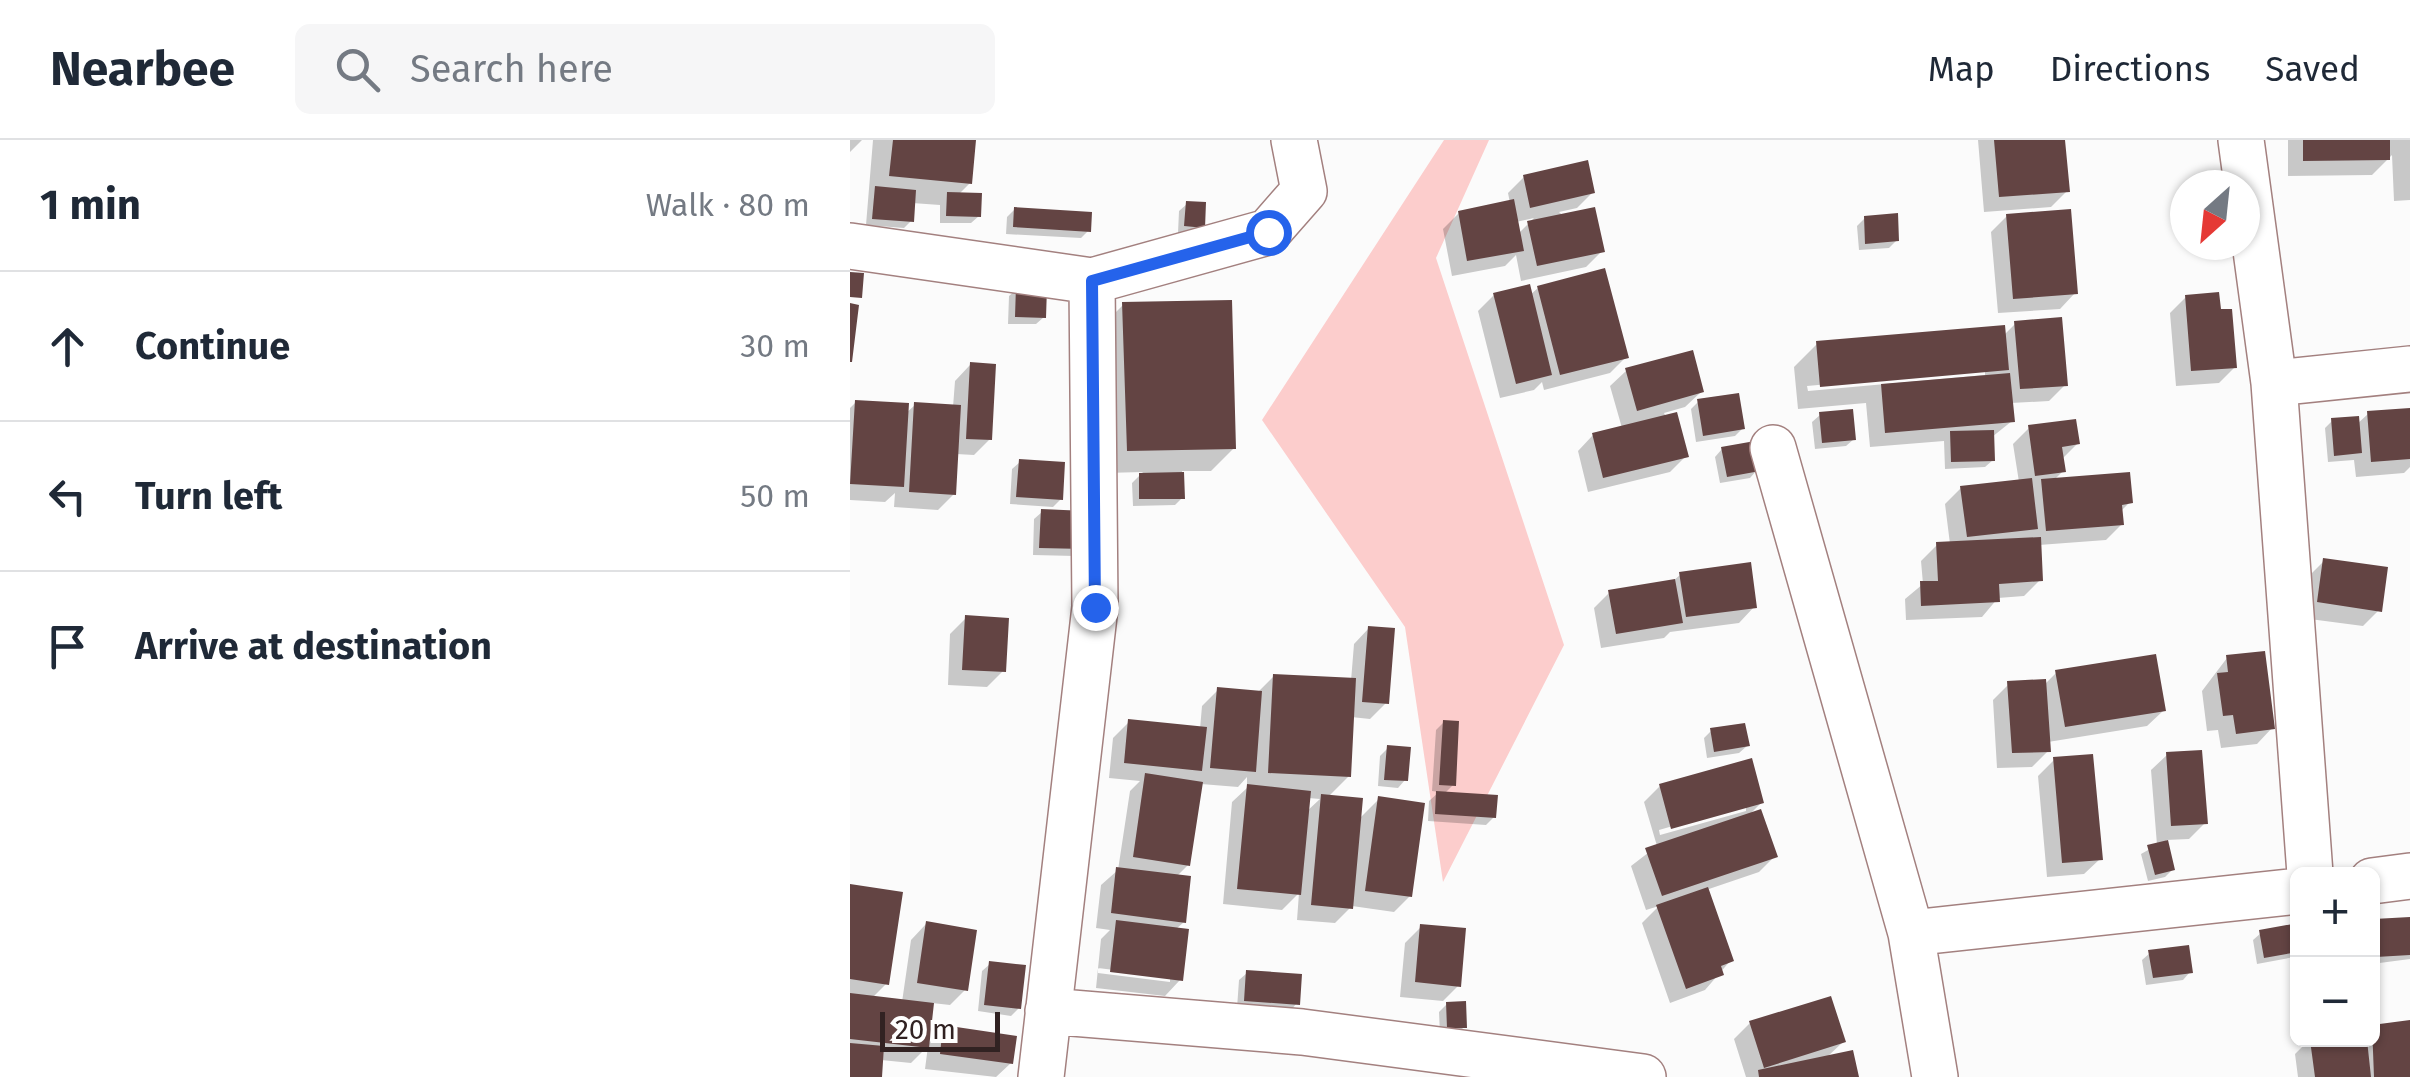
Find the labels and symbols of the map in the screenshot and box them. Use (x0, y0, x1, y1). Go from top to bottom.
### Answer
north arrow (2170, 170, 2260, 260)
route start (1246, 210, 1292, 256)
route end (1073, 585, 1119, 631)
scale bar (880, 1007, 1000, 1052)

